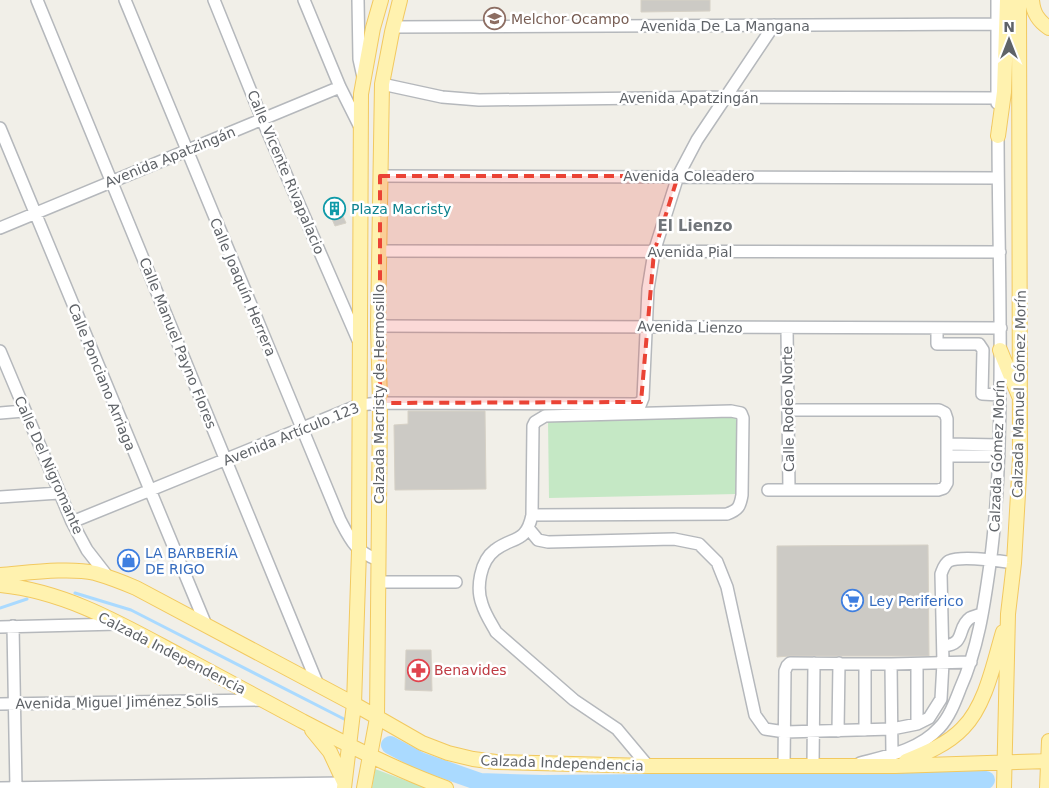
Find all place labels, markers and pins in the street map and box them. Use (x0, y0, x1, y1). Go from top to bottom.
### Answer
school or university icon: Melchor Ocampo (483, 7, 507, 31)
place label: Melchor Ocampo (511, 11, 629, 27)
building icon: Plaza Macristy (323, 197, 347, 221)
place label: Plaza Macristy (351, 201, 451, 217)
place label: LA BARBERÍA DE RIGO (145, 545, 238, 577)
shop icon: LA BARBERÍA DE RIGO (117, 549, 141, 573)
supermarket icon: Ley Periferico (841, 589, 865, 613)
place label: Ley Periferico (869, 593, 964, 609)
pharmacy icon: Benavides (406, 658, 430, 682)
place label: Benavides (434, 662, 507, 678)

